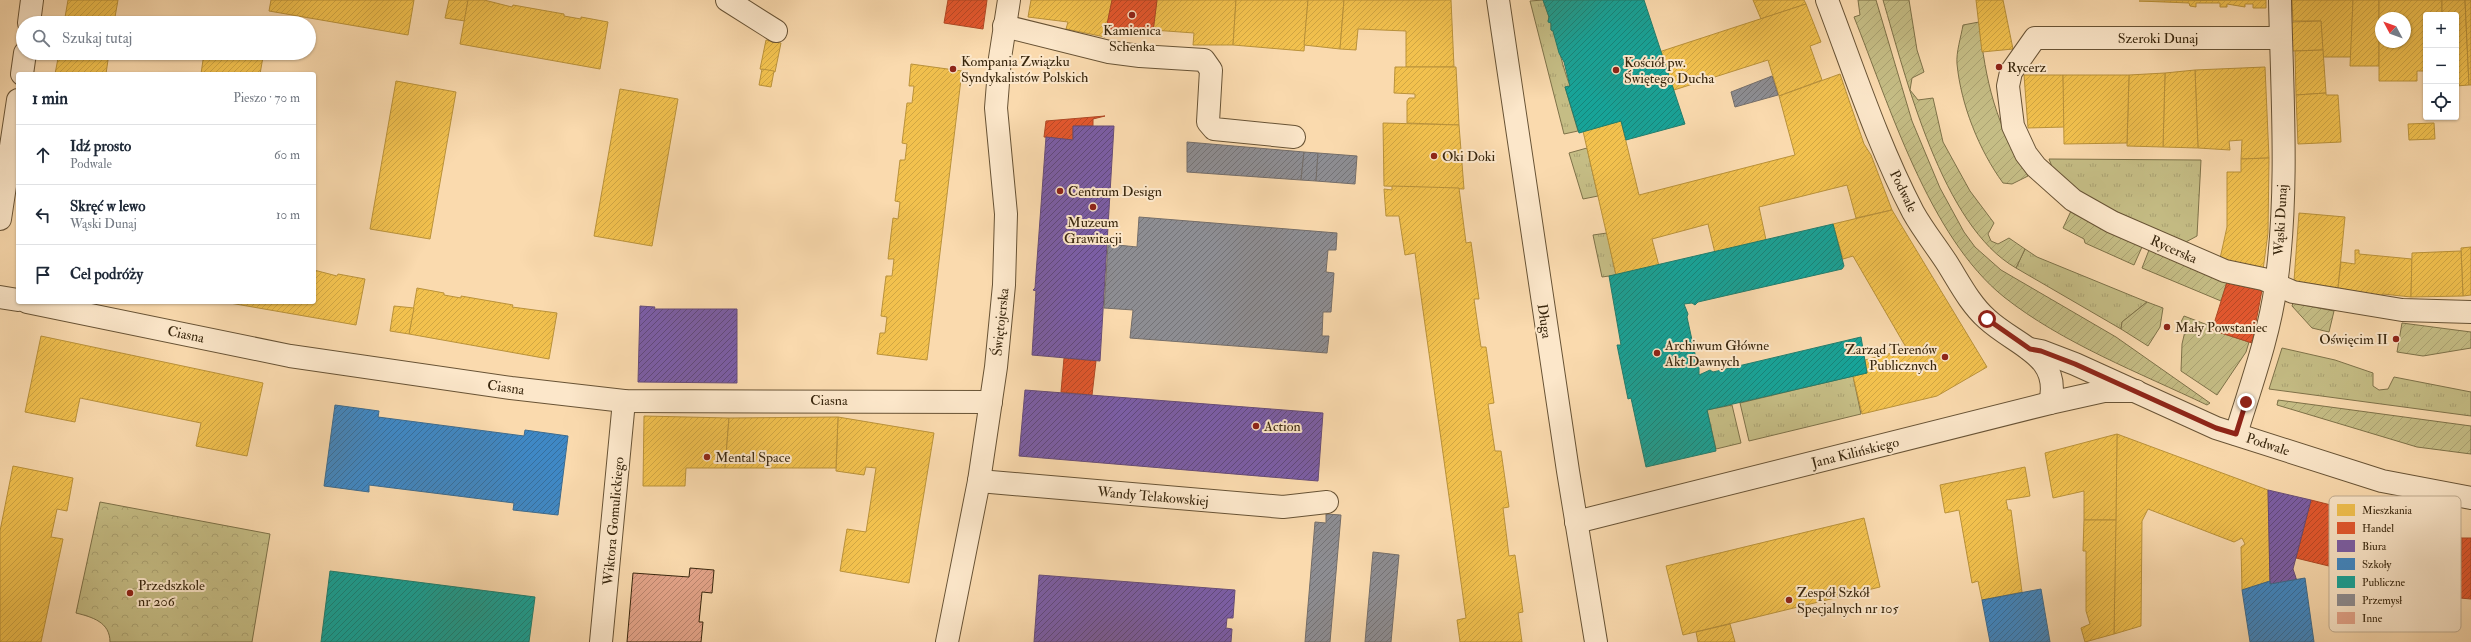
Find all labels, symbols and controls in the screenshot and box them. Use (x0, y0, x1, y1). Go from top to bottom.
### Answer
marker: Kamienica Schenka (1127, 10, 1137, 20)
north arrow (2375, 12, 2411, 48)
map controls (2423, 12, 2459, 120)
button: + (2423, 12, 2459, 48)
search box (16, 16, 316, 60)
place label: Kamienica Schenka (1103, 22, 1161, 55)
icon: search (30, 27, 52, 49)
text: Szukaj tutaj (62, 29, 132, 48)
street label: Szeroki Dunaj (2118, 30, 2198, 47)
button: − (2423, 48, 2459, 84)
place label: Kompania Związku Syndykalistów Polskich (961, 53, 1089, 87)
place label: Kościół pw. Świętego Ducha (1624, 54, 1714, 87)
place label: Rycerz (2007, 59, 2046, 77)
marker: Rycerz (1994, 62, 2004, 72)
marker: Kompania Związku Syndykalistów Polskich (948, 64, 958, 74)
marker: Kościół pw. Świętego Ducha (1611, 65, 1621, 75)
button: locate (2423, 84, 2459, 120)
text: 1 min (32, 88, 68, 109)
text: Pieszo · 70 m (233, 90, 300, 106)
text: Idź prosto (70, 137, 131, 156)
icon: ahead (32, 144, 54, 166)
text: 60 m (274, 147, 300, 163)
place label: Oki Doki (1442, 148, 1496, 165)
marker: Oki Doki (1429, 151, 1439, 161)
text: Podwale (70, 156, 112, 172)
street label: Podwale (1886, 167, 1921, 215)
place label: Centrum Design (1068, 183, 1162, 200)
street label: Wąski Dunaj (2270, 184, 2291, 257)
marker: Centrum Design (1055, 186, 1065, 196)
text: Skręć w lewo (70, 197, 145, 216)
marker: Muzeum Grawitacji (1088, 202, 1098, 212)
icon: left (32, 204, 54, 226)
text: 10 m (276, 207, 300, 223)
place label: Muzeum Grawitacji (1064, 214, 1122, 247)
text: Wąski Dunaj (70, 216, 137, 232)
street label: Rycerska (2147, 232, 2200, 268)
icon: arrive (32, 264, 54, 286)
text: Cel podróży (70, 265, 143, 284)
street label: Świętojerska (988, 287, 1013, 357)
street label: Długa (1534, 303, 1555, 340)
route start (1978, 310, 1996, 328)
place label: Mały Powstaniec (2175, 319, 2268, 337)
street label: Ciasna (166, 322, 206, 347)
marker: Mały Powstaniec (2162, 322, 2172, 332)
place label: Oświęcim II (2319, 331, 2388, 348)
marker: Oświęcim II (2391, 334, 2401, 344)
place label: Archiwum Główne Akt Dawnych (1664, 337, 1769, 371)
place label: Zarząd Terenów Publicznych (1845, 341, 1938, 375)
marker: Archiwum Główne Akt Dawnych (1652, 348, 1662, 358)
marker: Zarząd Terenów Publicznych (1940, 352, 1950, 362)
street label: Ciasna (486, 376, 526, 399)
street label: Ciasna (810, 392, 848, 409)
route end (2237, 393, 2255, 411)
place label: Action (1263, 418, 1301, 435)
marker: Action (1251, 421, 1261, 431)
street label: Podwale (2244, 429, 2292, 460)
street label: Jana Kilińskiego (1809, 433, 1901, 472)
place label: Mental Space (715, 449, 790, 467)
marker: Mental Space (702, 452, 712, 462)
street label: Wiktora Gomulickiego (599, 456, 628, 587)
street label: Wandy Telakowskiej (1095, 483, 1209, 511)
legend (2329, 496, 2461, 632)
text: Mieszkania (2362, 504, 2412, 517)
text: Handel (2362, 522, 2394, 535)
text: Biura (2362, 540, 2387, 553)
text: Szkoły (2362, 558, 2392, 572)
text: Publiczne (2362, 576, 2406, 589)
place label: Przedszkole nr 206 (138, 577, 205, 610)
place label: Zespół Szkół Specjalnych nr 105 (1797, 584, 1899, 618)
marker: Przedszkole nr 206 (125, 588, 135, 598)
text: Przemysł (2362, 594, 2402, 608)
marker: Zespół Szkół Specjalnych nr 105 (1784, 595, 1794, 605)
text: Inne (2362, 612, 2383, 625)

